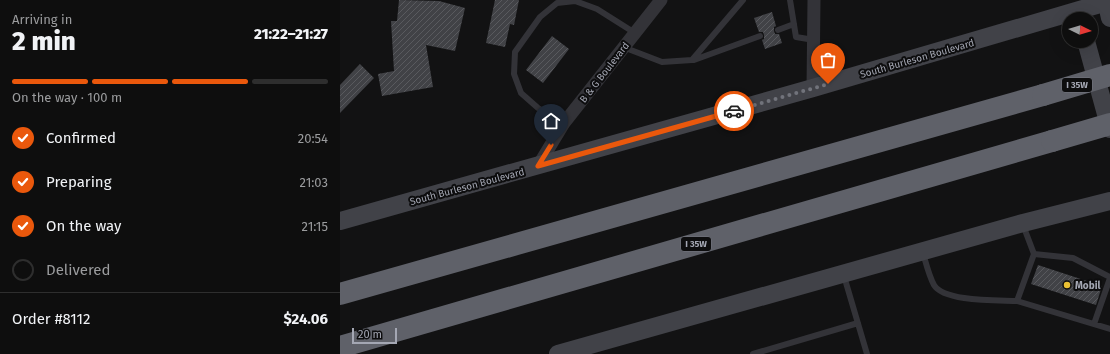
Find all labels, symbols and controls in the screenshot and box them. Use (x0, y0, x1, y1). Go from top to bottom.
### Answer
text: Arriving in (12, 12, 72, 27)
north arrow (1062, 12, 1098, 48)
map controls (1062, 12, 1098, 48)
text: 21:22–21:27 (254, 25, 328, 43)
text: 2 min (12, 26, 76, 57)
street label: South Burleson Boulevard (859, 37, 976, 81)
street label: B & G Boulevard (577, 40, 632, 105)
pin (811, 43, 845, 84)
icon: bag (817, 49, 839, 71)
road number: I 35W (1062, 78, 1092, 92)
text: On the way · 100 m (12, 90, 122, 105)
courier (714, 91, 754, 131)
icon: car (723, 100, 745, 122)
pin (534, 104, 568, 145)
icon: home (540, 110, 562, 132)
icon: check (12, 127, 34, 149)
text: Confirmed (46, 129, 116, 147)
text: 20:54 (298, 131, 328, 146)
street label: South Burleson Boulevard (409, 166, 526, 208)
icon: check (12, 171, 34, 193)
text: Preparing (46, 173, 111, 191)
text: 21:03 (300, 175, 328, 190)
icon: check (12, 215, 34, 237)
text: On the way (46, 217, 121, 235)
text: 21:15 (302, 219, 328, 234)
road number: I 35W (681, 237, 711, 251)
text: Delivered (46, 261, 110, 279)
marker: Mobil (1062, 280, 1072, 290)
place label: Mobil (1075, 280, 1100, 292)
text: Order #8112 (12, 310, 90, 328)
text: $24.06 (283, 310, 328, 328)
scale bar (352, 326, 397, 345)
text: 20 m (358, 328, 382, 341)

